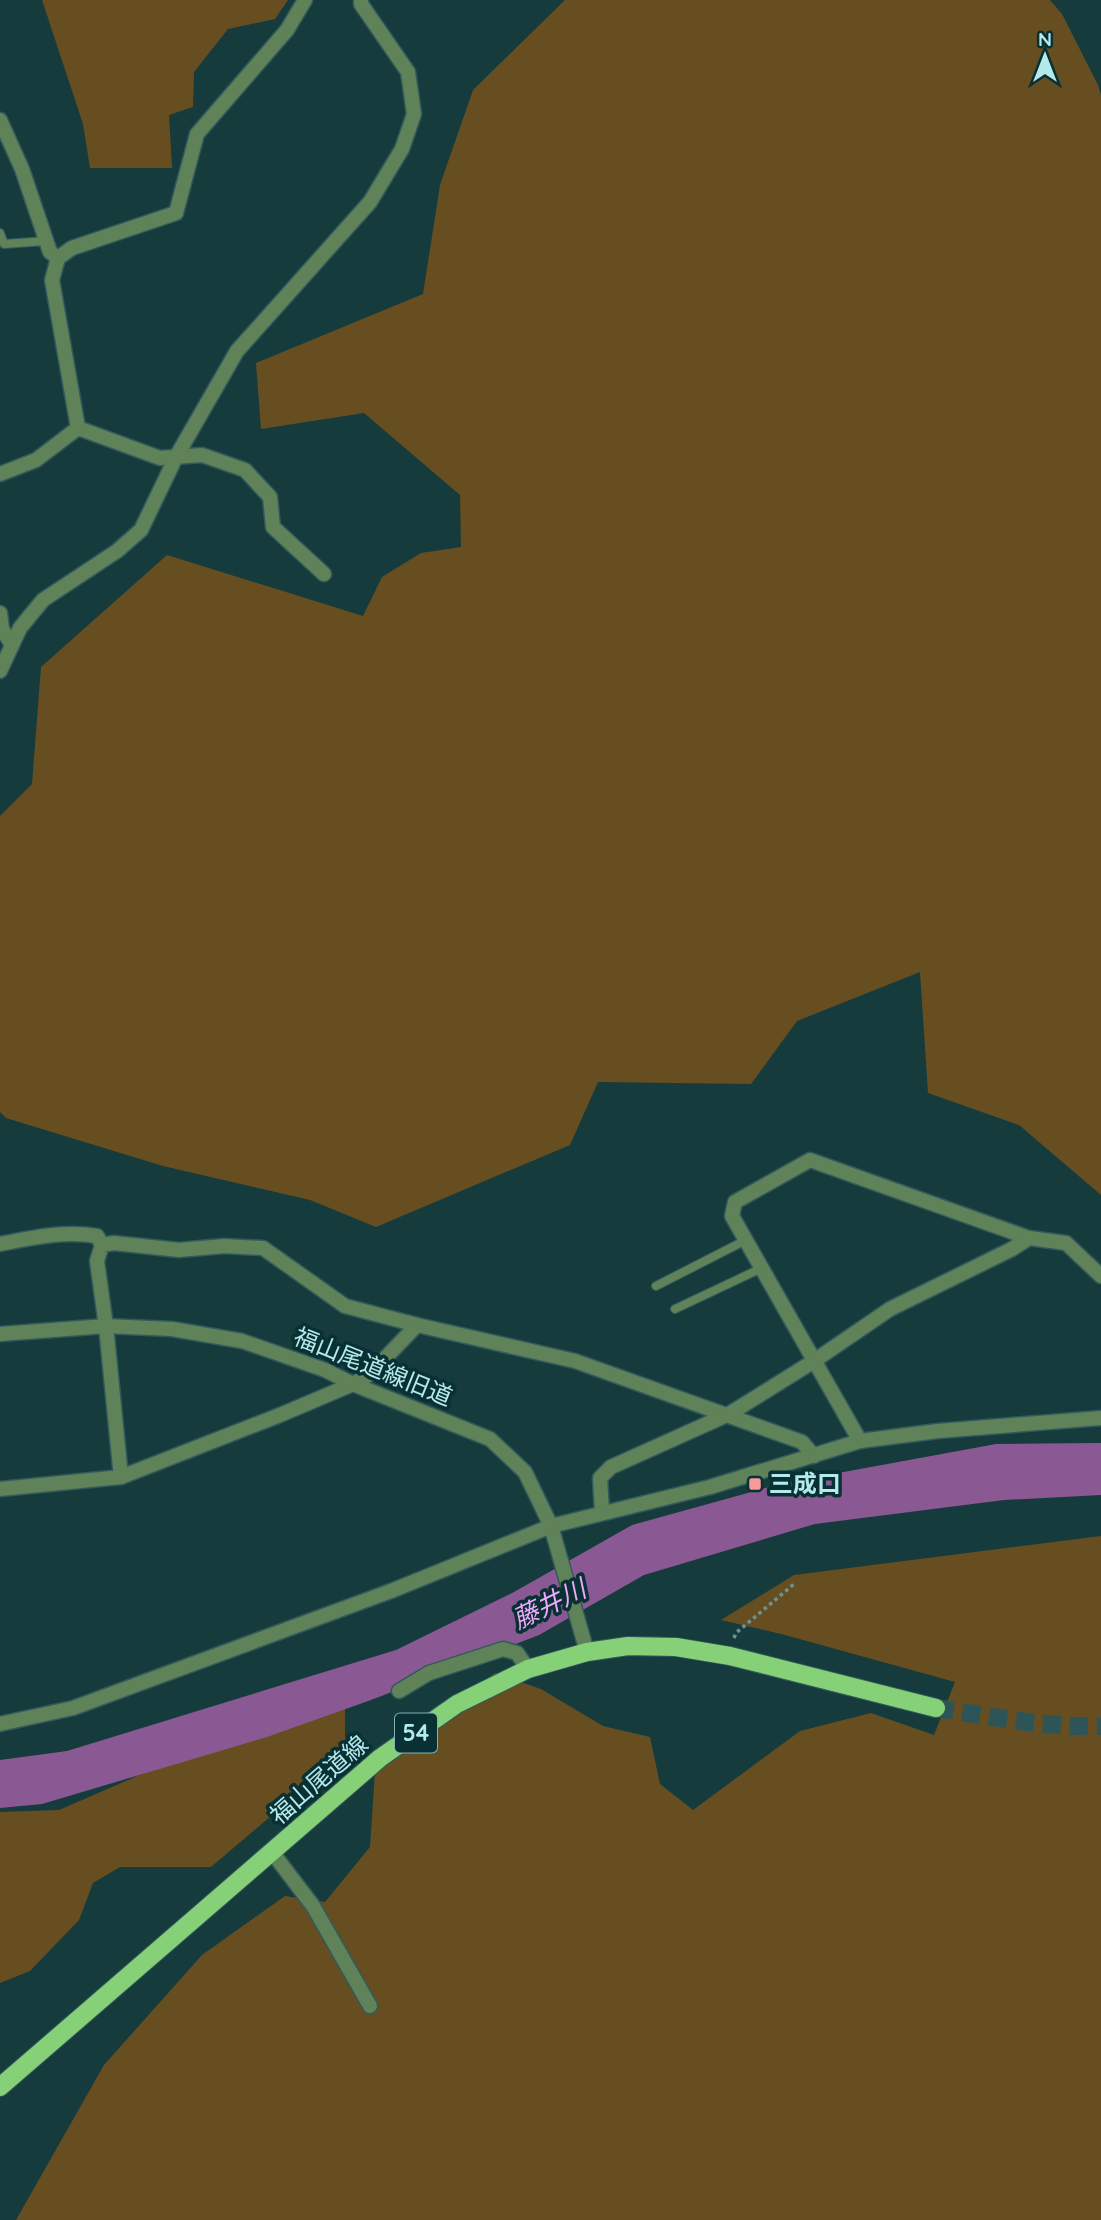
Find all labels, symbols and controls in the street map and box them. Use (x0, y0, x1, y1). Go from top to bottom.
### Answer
north arrow (1010, 21, 1080, 91)
text: N (1038, 27, 1052, 51)
street label: 福山尾道線旧道 (290, 1321, 457, 1411)
place label: 三成口 (769, 1468, 841, 1498)
marker: 三成口 (747, 1476, 763, 1492)
water label: 藤井川 (506, 1570, 594, 1635)
road number: 54 (395, 1714, 437, 1752)
street label: 福山尾道線 (263, 1729, 373, 1830)

